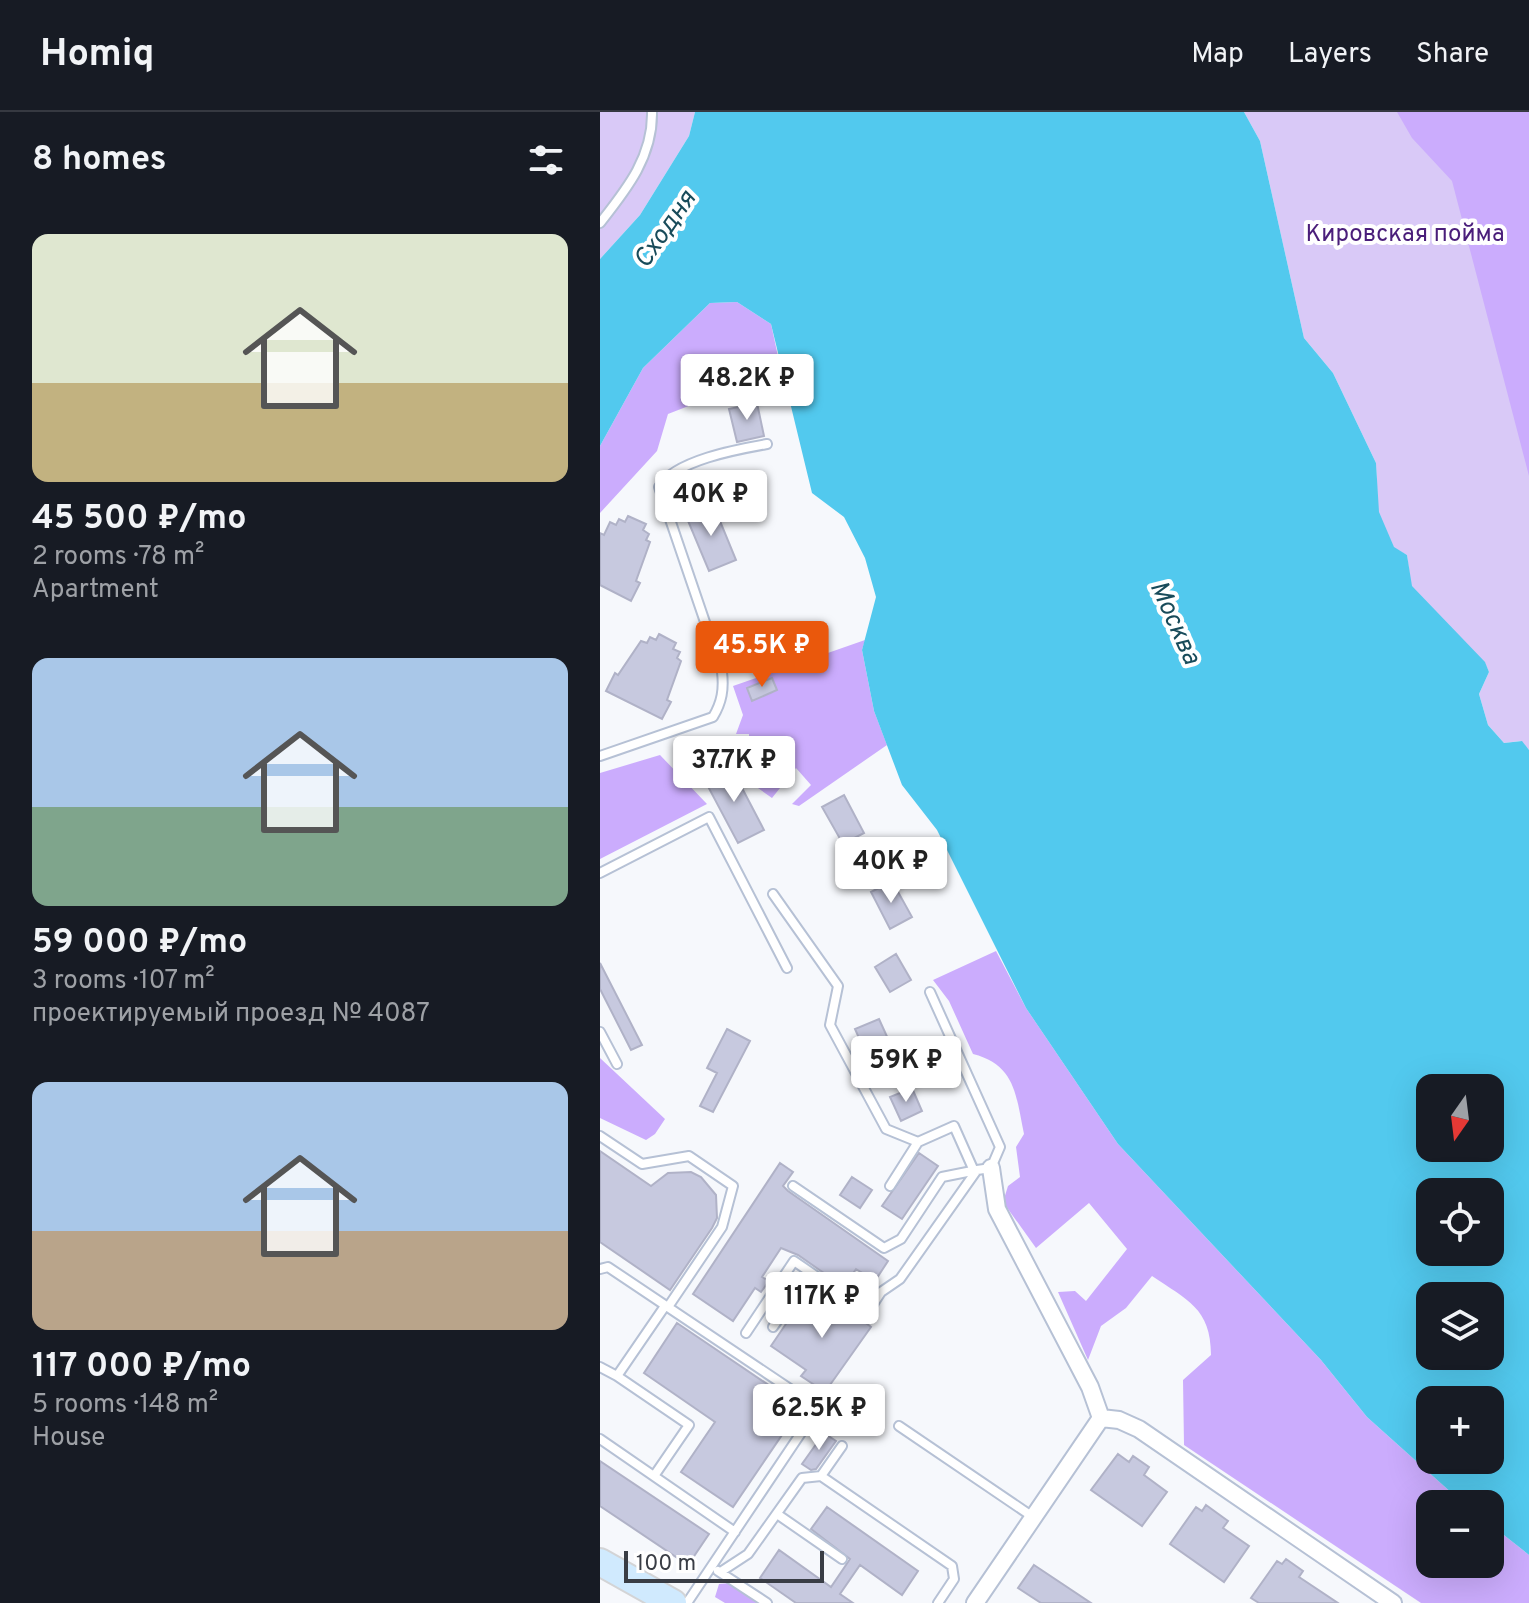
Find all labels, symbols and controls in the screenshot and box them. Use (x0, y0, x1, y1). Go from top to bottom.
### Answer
text: Homiq (40, 31, 155, 80)
text: Map (1191, 37, 1244, 73)
text: Layers (1288, 37, 1372, 73)
text: Share (1416, 37, 1489, 73)
icon: filters (524, 138, 568, 182)
text: 8 homes (32, 139, 166, 182)
water label: Сходня (627, 184, 705, 275)
park label: Кировская пойма (1305, 220, 1505, 250)
icon: home (228, 286, 372, 430)
pin: 48.2K ₽ (673, 354, 821, 422)
text: 48.2K ₽ (699, 363, 795, 396)
pin: 40K ₽ (655, 470, 767, 538)
text: 40K ₽ (673, 479, 749, 512)
text: 45 500 ₽/mo (32, 498, 247, 541)
text: 2 rooms · 78 m² (32, 541, 204, 574)
text: Apartment (32, 574, 159, 607)
water label: Москва (1141, 576, 1207, 671)
pin: 45.5K ₽ (688, 621, 836, 689)
text: 45.5K ₽ (714, 630, 810, 663)
icon: home (228, 710, 372, 854)
pin: 37.7K ₽ (660, 736, 808, 804)
text: 37.7K ₽ (691, 745, 777, 778)
pin: 40K ₽ (835, 837, 947, 905)
text: 40K ₽ (853, 846, 929, 879)
text: 59 000 ₽/mo (32, 922, 247, 965)
text: 3 rooms · 107 m² (32, 965, 215, 998)
text: проектируемый проезд № 4087 (32, 998, 430, 1031)
pin: 59K ₽ (850, 1036, 962, 1104)
text: 59K ₽ (869, 1045, 943, 1078)
north arrow (1416, 1074, 1504, 1162)
map controls (1416, 1074, 1504, 1578)
icon: home (228, 1134, 372, 1278)
button: locate (1416, 1178, 1504, 1266)
pin: 117K ₽ (757, 1272, 887, 1340)
text: 117K ₽ (784, 1281, 860, 1314)
button: layers (1416, 1282, 1504, 1370)
text: 117 000 ₽/mo (32, 1346, 251, 1389)
pin: 62.5K ₽ (745, 1384, 893, 1452)
button: + (1416, 1386, 1504, 1474)
text: 5 rooms · 148 m² (32, 1389, 218, 1422)
text: 62.5K ₽ (771, 1393, 867, 1426)
text: House (32, 1422, 105, 1455)
button: − (1416, 1490, 1504, 1578)
scale bar (624, 1547, 824, 1583)
text: 100 m (636, 1551, 696, 1578)

